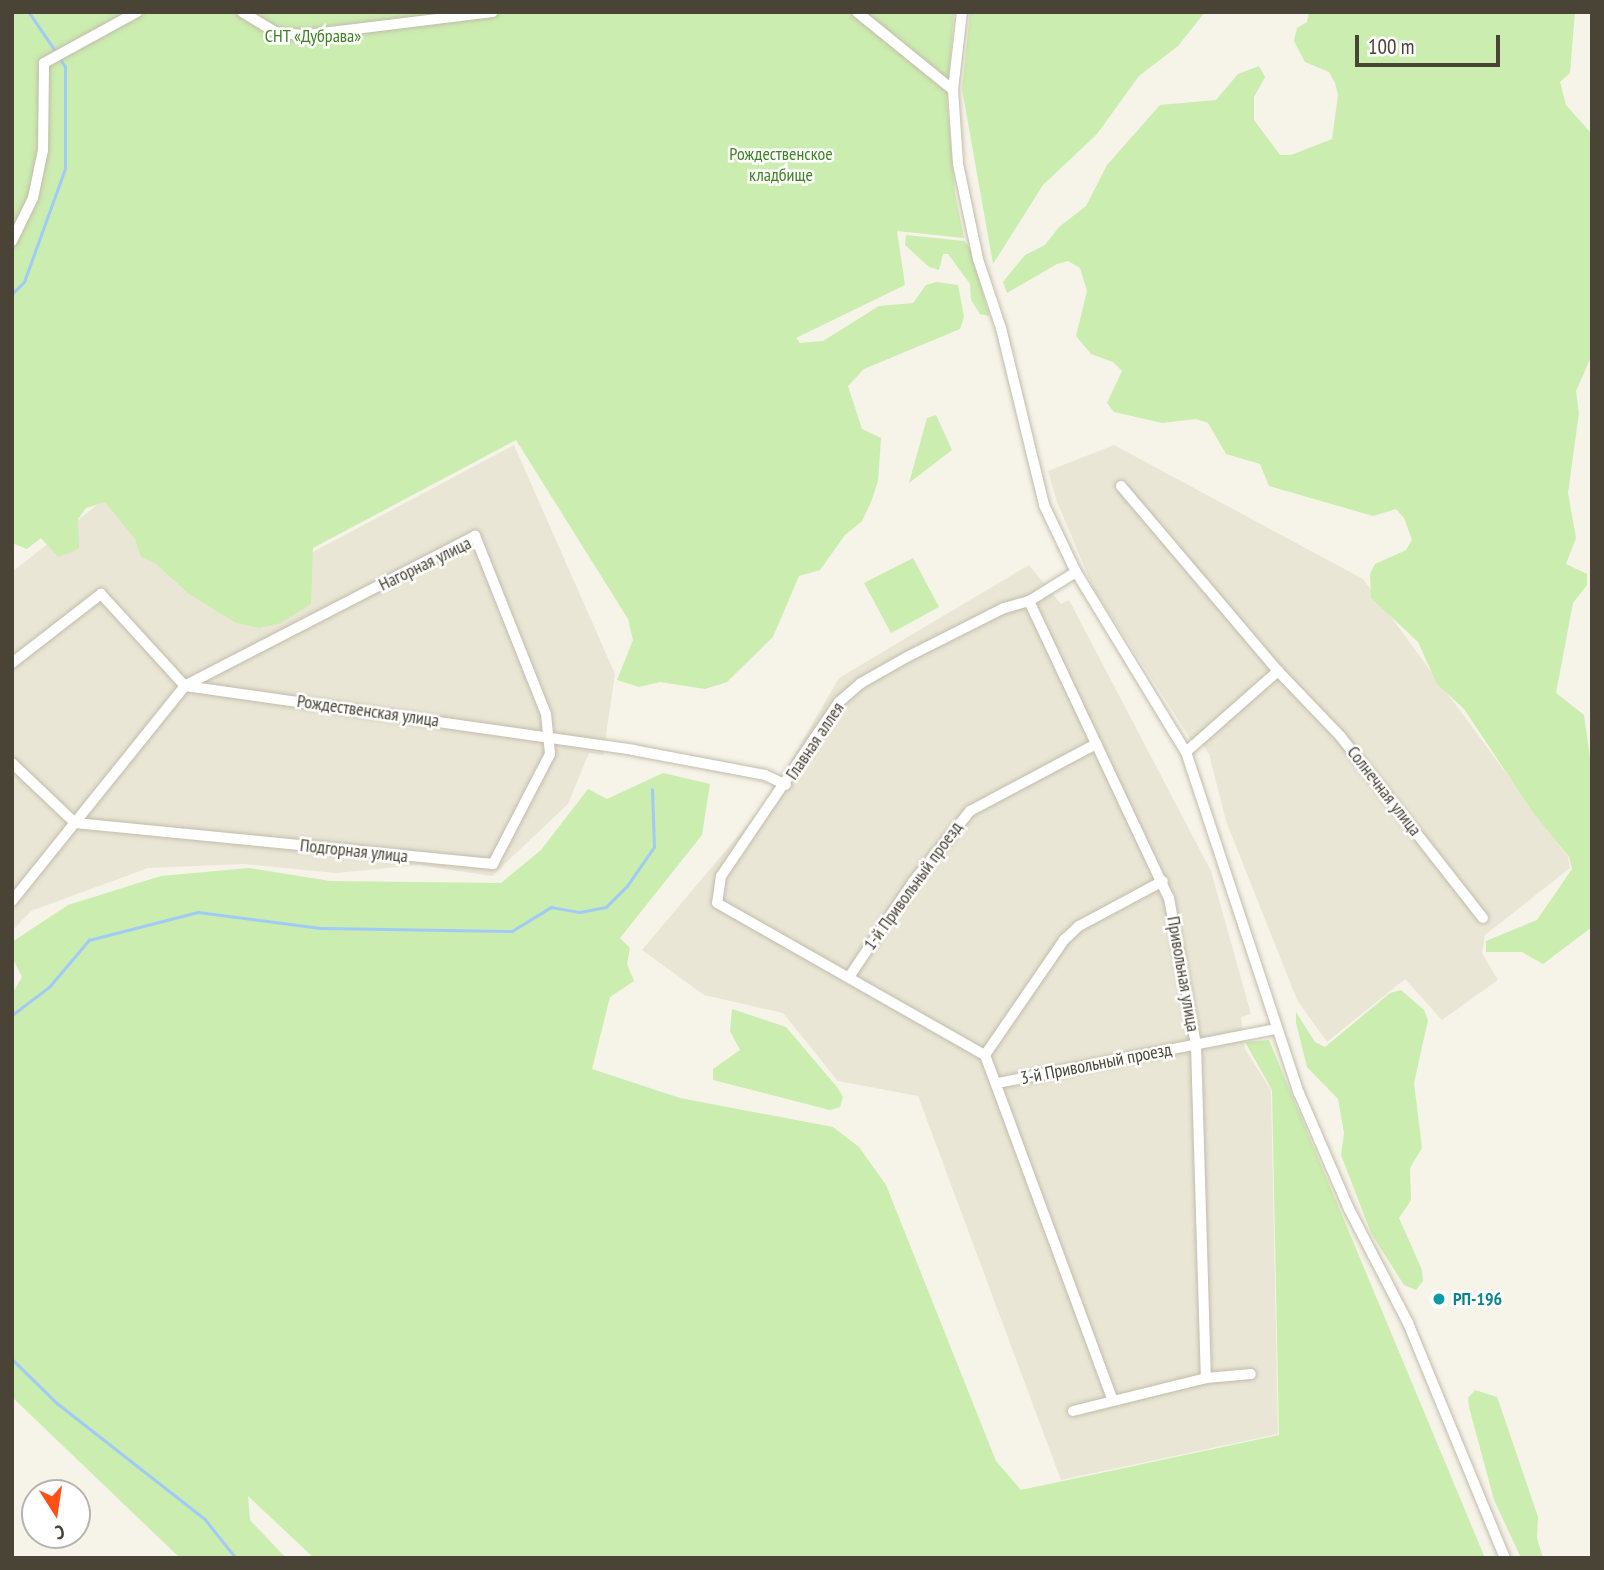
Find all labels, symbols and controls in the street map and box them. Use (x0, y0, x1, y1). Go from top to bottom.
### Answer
scale bar (1359, 21, 1504, 65)
park label: СНТ «Дубрава» (264, 25, 362, 47)
text: 100 m (1368, 33, 1414, 60)
park label: Рождественское кладбище (729, 144, 833, 186)
street label: Нагорная улица (375, 532, 475, 596)
street label: Рождественская улица (296, 690, 440, 732)
street label: Главная аллея (781, 698, 849, 784)
street label: Солнечная улица (1342, 742, 1426, 840)
street label: 1-й Привольный проезд (859, 818, 967, 954)
street label: Подгорная улица (299, 835, 409, 867)
street label: Привольная улица (1162, 914, 1204, 1034)
street label: 3-й Привольный проезд (1019, 1039, 1173, 1089)
place label: РП-196 (1453, 1288, 1502, 1310)
marker: РП-196 (1431, 1291, 1447, 1307)
north arrow (21, 1479, 91, 1549)
text: С (53, 1520, 67, 1545)

